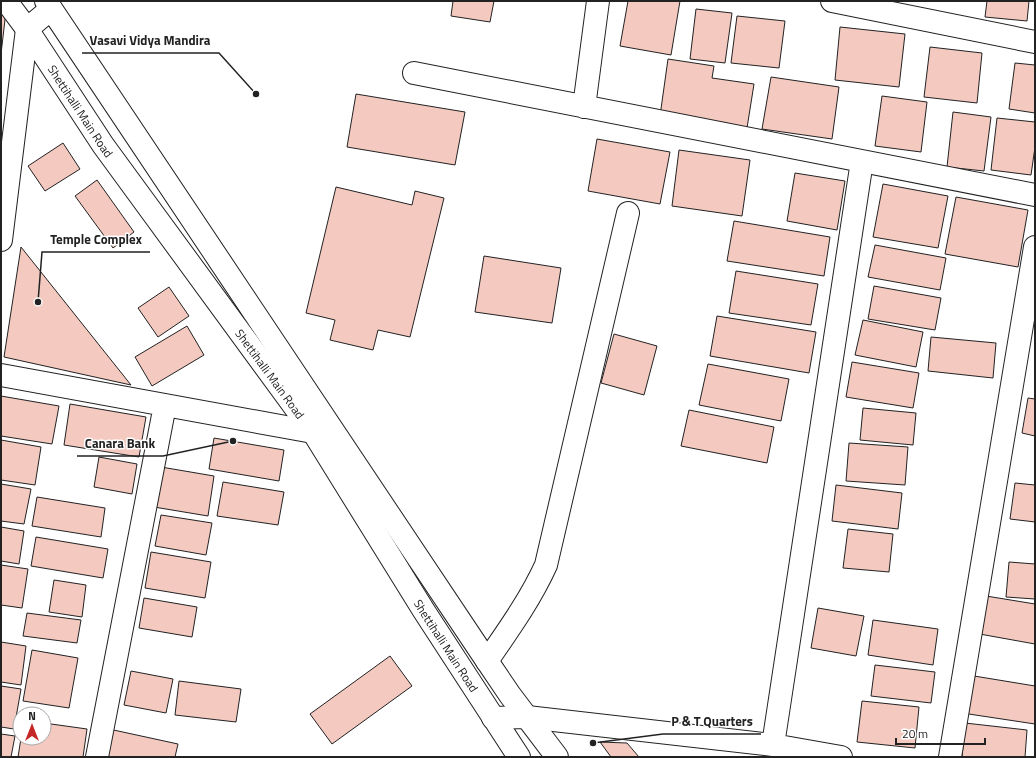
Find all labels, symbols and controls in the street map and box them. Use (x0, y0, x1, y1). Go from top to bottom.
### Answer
callout: Vasavi Vidya Mandira (82, 28, 219, 53)
text: Vasavi Vidya Mandira (90, 30, 211, 50)
street label: Shettihalli Main Road (43, 61, 118, 161)
callout: Temple Complex (42, 227, 150, 252)
text: Temple Complex (50, 229, 142, 249)
street label: Shettihalli Main Road (231, 325, 310, 423)
callout: Canara Bank (77, 431, 163, 456)
text: Canara Bank (85, 433, 155, 453)
street label: Shettihalli Main Road (409, 595, 484, 696)
north arrow (12, 706, 52, 746)
text: N (28, 708, 36, 724)
callout: P & T Quarters (663, 709, 761, 734)
text: P & T Quarters (671, 711, 753, 731)
scale bar (896, 720, 985, 746)
text: 20 m (902, 724, 928, 743)

